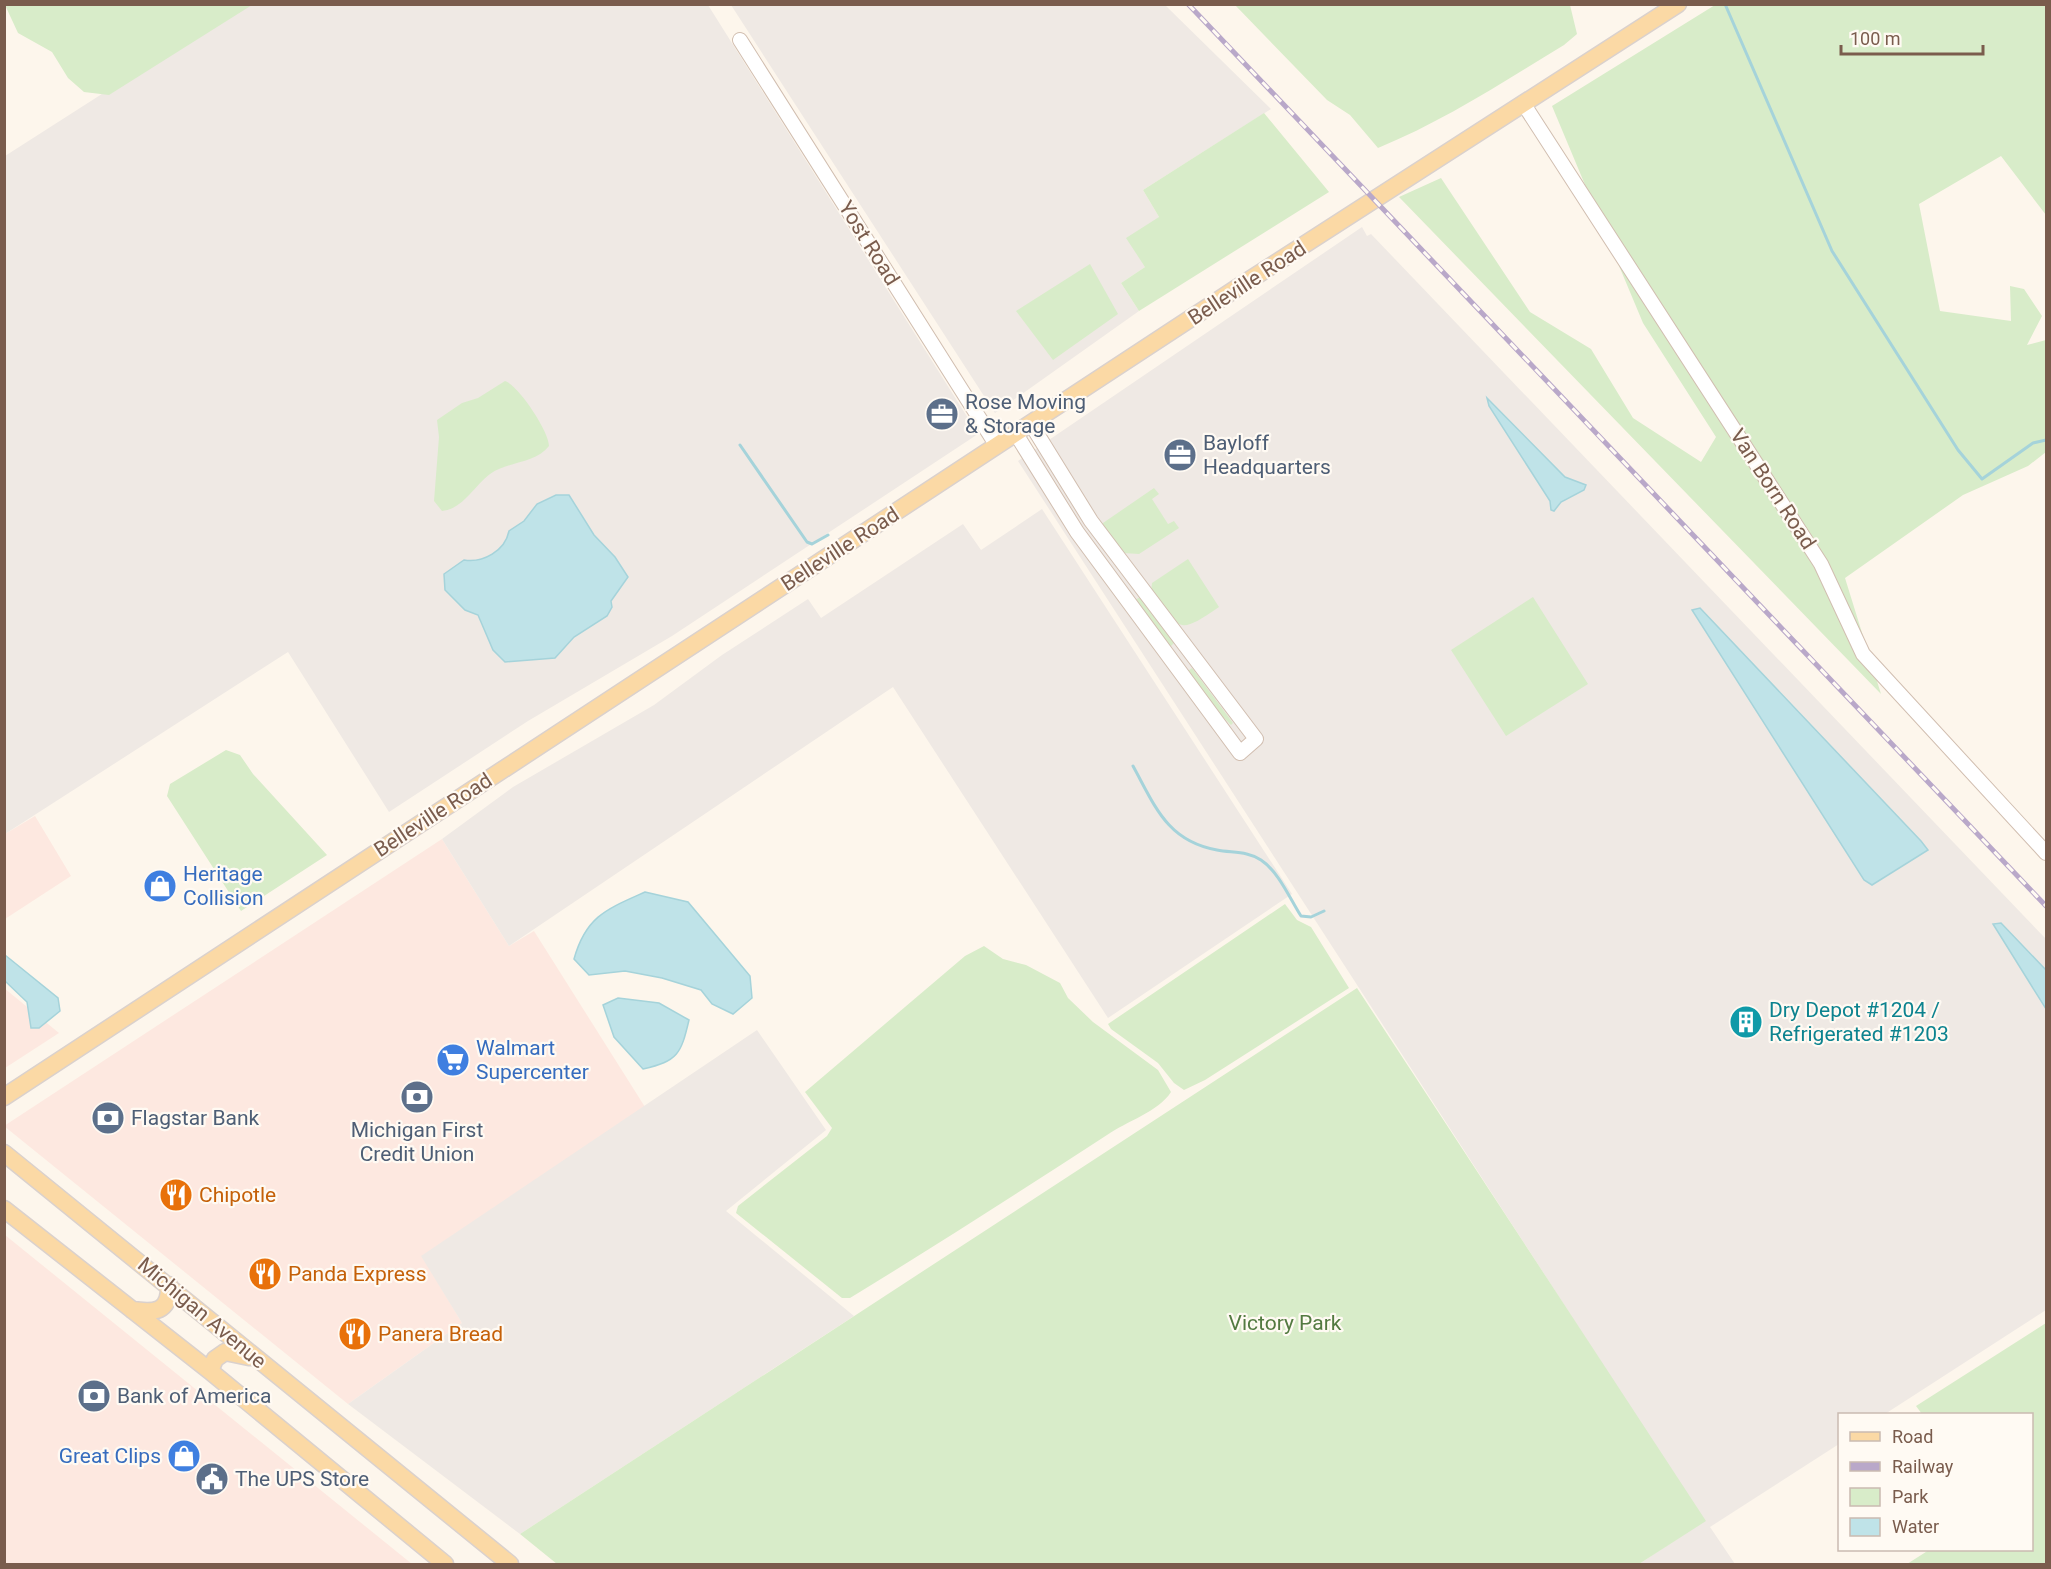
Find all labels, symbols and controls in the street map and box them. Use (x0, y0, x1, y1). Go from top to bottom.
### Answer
scale bar (1841, 18, 1984, 56)
text: 100 m (1850, 28, 1901, 49)
street label: Yost Road (834, 196, 904, 290)
street label: Belleville Road (1184, 236, 1310, 330)
place label: Rose Moving & Storage (965, 390, 1086, 438)
office icon: Rose Moving & Storage (924, 396, 960, 432)
street label: Van Born Road (1725, 424, 1821, 554)
place label: Bayloff Headquarters (1203, 431, 1331, 479)
office icon: Bayloff Headquarters (1162, 437, 1198, 473)
street label: Belleville Road (777, 502, 903, 596)
street label: Belleville Road (370, 768, 496, 862)
place label: Heritage Collision (183, 862, 263, 910)
shop icon: Heritage Collision (142, 868, 178, 904)
place label: Dry Depot #1204 / Refrigerated #1203 (1769, 998, 1949, 1046)
building icon: Dry Depot #1204 / Refrigerated #1203 (1728, 1004, 1764, 1040)
place label: Walmart Supercenter (476, 1036, 589, 1084)
supermarket icon: Walmart Supercenter (435, 1042, 471, 1078)
bank icon: Michigan First Credit Union (399, 1079, 435, 1115)
bank icon: Flagstar Bank (90, 1100, 126, 1136)
place label: Flagstar Bank (131, 1106, 259, 1130)
place label: Michigan First Credit Union (351, 1118, 483, 1166)
restaurant icon: Chipotle (158, 1177, 194, 1213)
place label: Chipotle (199, 1183, 276, 1207)
street label: Michigan Avenue (133, 1252, 271, 1374)
restaurant icon: Panda Express (247, 1256, 283, 1292)
place label: Panda Express (288, 1262, 427, 1286)
park label: Victory Park (1229, 1311, 1342, 1335)
restaurant icon: Panera Bread (337, 1316, 373, 1352)
place label: Panera Bread (378, 1322, 503, 1346)
bank icon: Bank of America (76, 1378, 112, 1414)
place label: Bank of America (117, 1384, 271, 1408)
legend (1838, 1413, 2033, 1551)
text: Road (1892, 1426, 1933, 1447)
shop icon: Great Clips (166, 1438, 202, 1474)
place label: Great Clips (59, 1444, 161, 1468)
text: Railway (1892, 1456, 1954, 1477)
public building icon: The UPS Store (194, 1461, 230, 1497)
place label: The UPS Store (235, 1467, 369, 1491)
text: Park (1892, 1486, 1929, 1507)
text: Water (1892, 1516, 1939, 1537)

